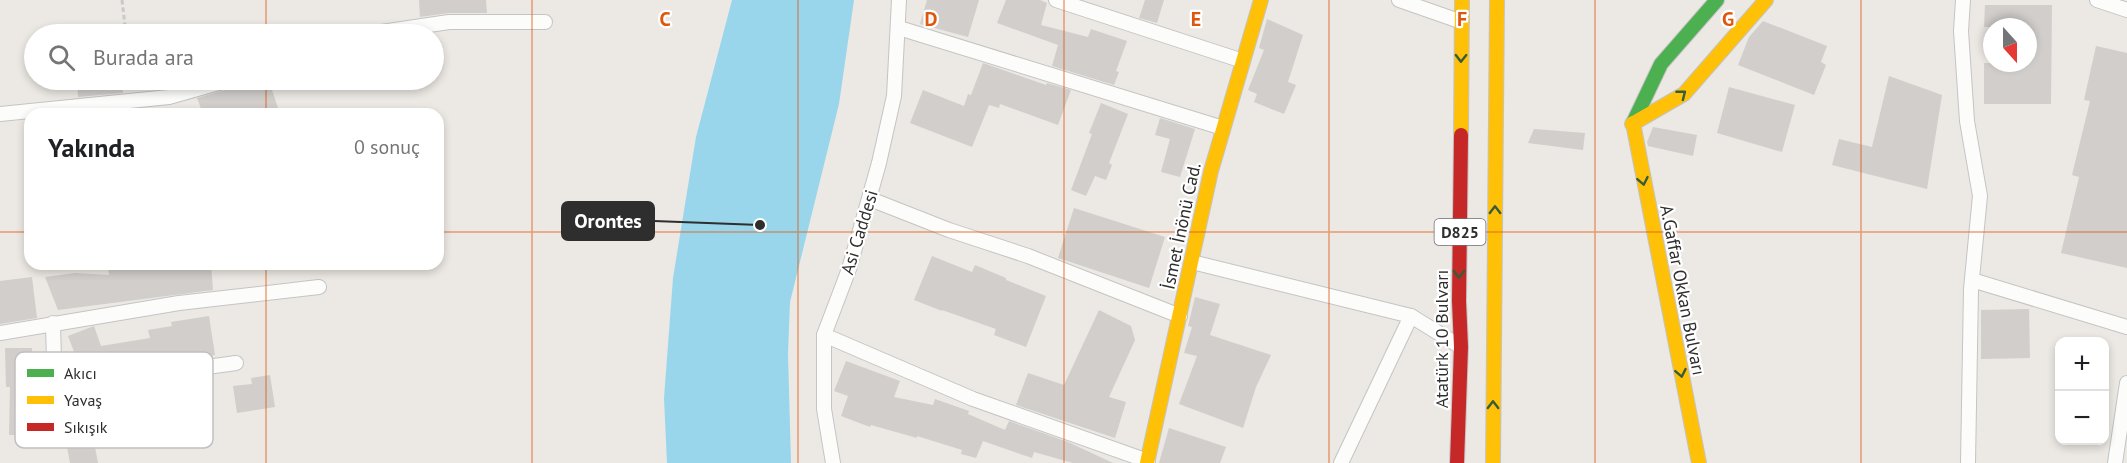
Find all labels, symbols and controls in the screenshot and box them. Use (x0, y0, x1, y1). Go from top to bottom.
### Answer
text: C (659, 6, 671, 32)
text: D (925, 6, 938, 32)
text: E (1191, 6, 1201, 32)
text: F (1457, 6, 1467, 32)
text: G (1722, 6, 1734, 32)
north arrow (1983, 18, 2037, 72)
search box (24, 24, 444, 90)
icon: search (45, 41, 78, 74)
text: Burada ara (93, 43, 194, 71)
one-way arrow (1455, 54, 1468, 63)
one-way arrow (1675, 90, 1686, 101)
text: Yakında (48, 131, 135, 164)
text: 0 sonuç (354, 134, 420, 160)
street label: İsmet İnönü Cad. (1156, 161, 1206, 291)
one-way arrow (1636, 176, 1649, 186)
street label: Asi Caddesi (835, 187, 883, 277)
callout: Orontes (562, 202, 654, 240)
street label: A.Gaffar Okkan Bulvarı (1655, 203, 1711, 377)
one-way arrow (1489, 205, 1501, 214)
text: Orontes (574, 208, 642, 234)
road number: D825 (1434, 219, 1486, 245)
street label: Atatürk 10 Bulvarı (1430, 270, 1453, 408)
one-way arrow (1453, 270, 1465, 279)
map controls (2055, 337, 2109, 445)
button: + (2055, 337, 2109, 391)
legend (15, 352, 213, 448)
text: Akıcı (64, 363, 97, 383)
one-way arrow (1674, 367, 1687, 377)
text: Yavaş (64, 390, 102, 410)
button: − (2055, 391, 2109, 445)
one-way arrow (1487, 400, 1499, 409)
text: Sıkışık (64, 417, 108, 437)

